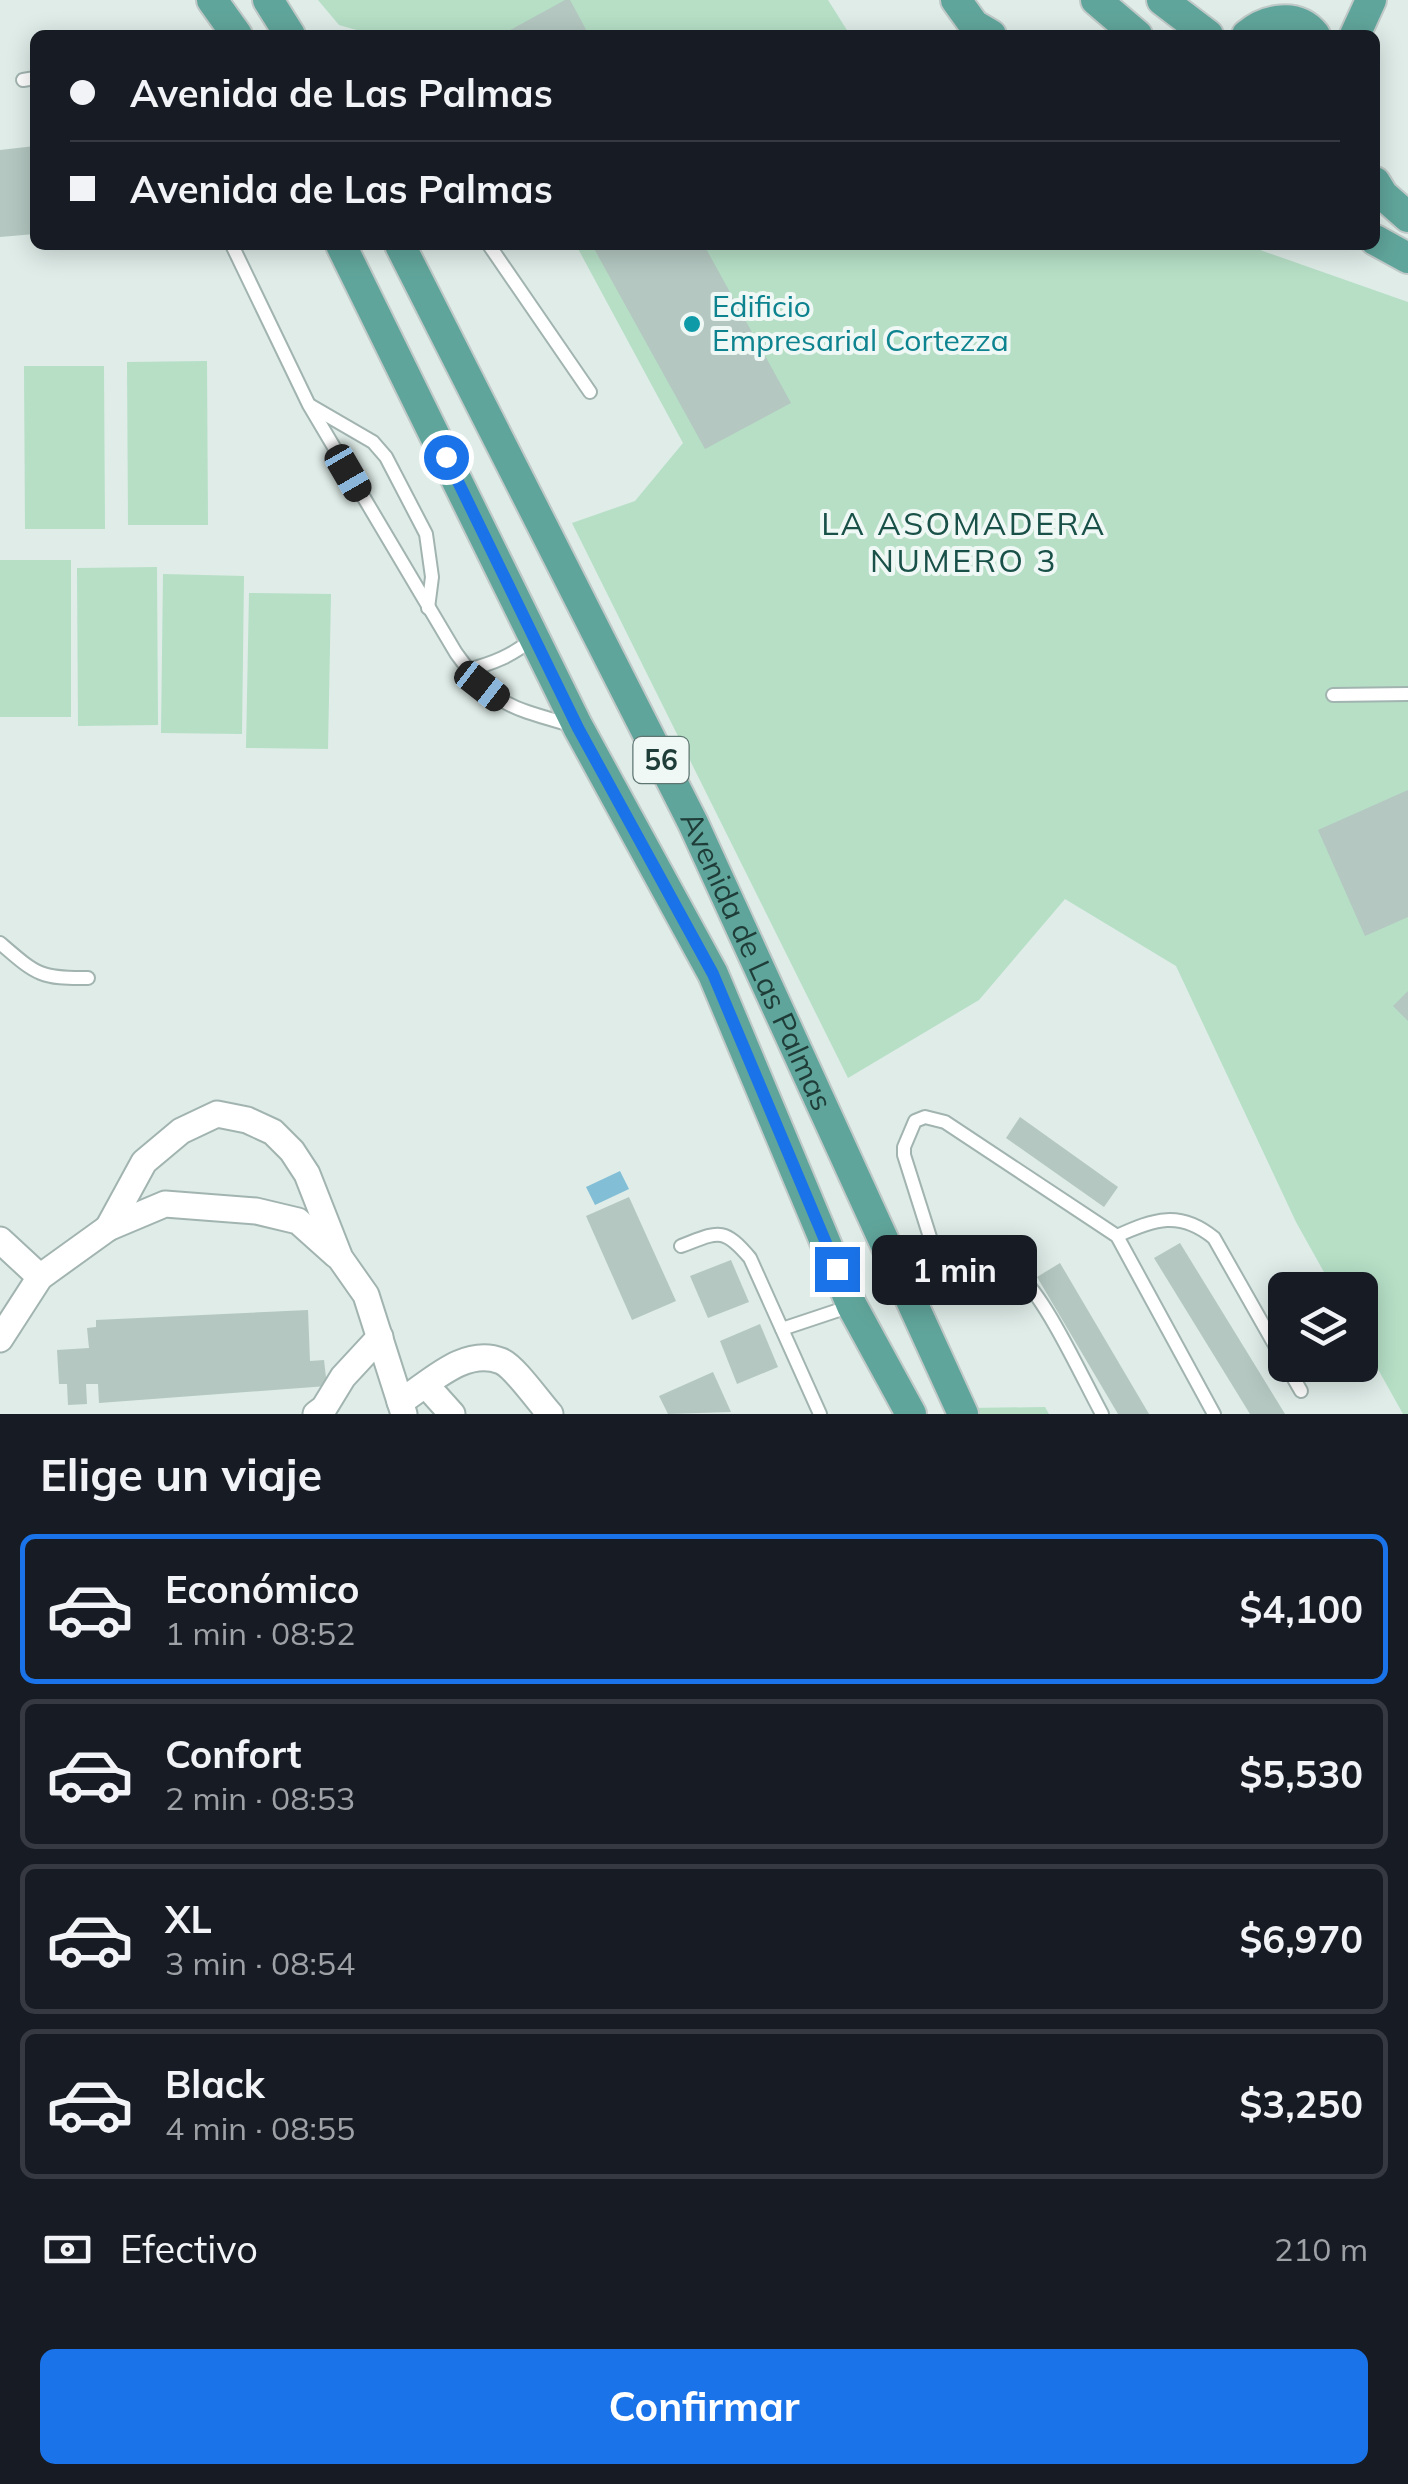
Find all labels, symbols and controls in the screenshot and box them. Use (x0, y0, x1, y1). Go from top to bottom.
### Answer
text: Avenida de Las Palmas (130, 69, 553, 117)
text: Avenida de Las Palmas (130, 165, 553, 213)
place label: Edificio Empresarial Cortezza (712, 287, 1009, 359)
marker: Edificio Empresarial Cortezza (681, 313, 703, 335)
route start (424, 435, 469, 480)
car (320, 440, 376, 506)
district label: LA ASOMADERA NUMERO 3 (821, 503, 1107, 580)
car (449, 656, 515, 716)
road number: 56 (634, 737, 688, 783)
street label: Avenida de Las Palmas (672, 805, 842, 1116)
callout: 1 min (872, 1234, 1037, 1304)
route end (815, 1247, 860, 1292)
text: 1 min (912, 1250, 997, 1290)
map controls (1268, 1272, 1378, 1382)
button: layers (1268, 1272, 1378, 1382)
text: Elige un viaje (40, 1446, 322, 1502)
icon: car (45, 1564, 135, 1654)
text: Económico (165, 1565, 360, 1613)
text: $4,100 (1240, 1585, 1363, 1633)
text: 1 min · 08:52 (165, 1613, 355, 1653)
icon: car (45, 1729, 135, 1819)
text: Confort (165, 1730, 302, 1778)
text: $5,530 (1240, 1750, 1363, 1798)
text: 2 min · 08:53 (165, 1778, 355, 1818)
icon: car (45, 1894, 135, 1984)
text: XL (165, 1895, 212, 1943)
text: $6,970 (1240, 1915, 1363, 1963)
text: 3 min · 08:54 (165, 1943, 355, 1983)
icon: car (45, 2059, 135, 2149)
text: Black (165, 2060, 265, 2108)
text: $3,250 (1240, 2080, 1363, 2128)
text: 4 min · 08:55 (165, 2108, 355, 2148)
icon: cash (40, 2222, 95, 2277)
text: Efectivo (120, 2225, 258, 2273)
text: 210 m (1274, 2229, 1368, 2269)
button: Confirmar (40, 2349, 1368, 2464)

